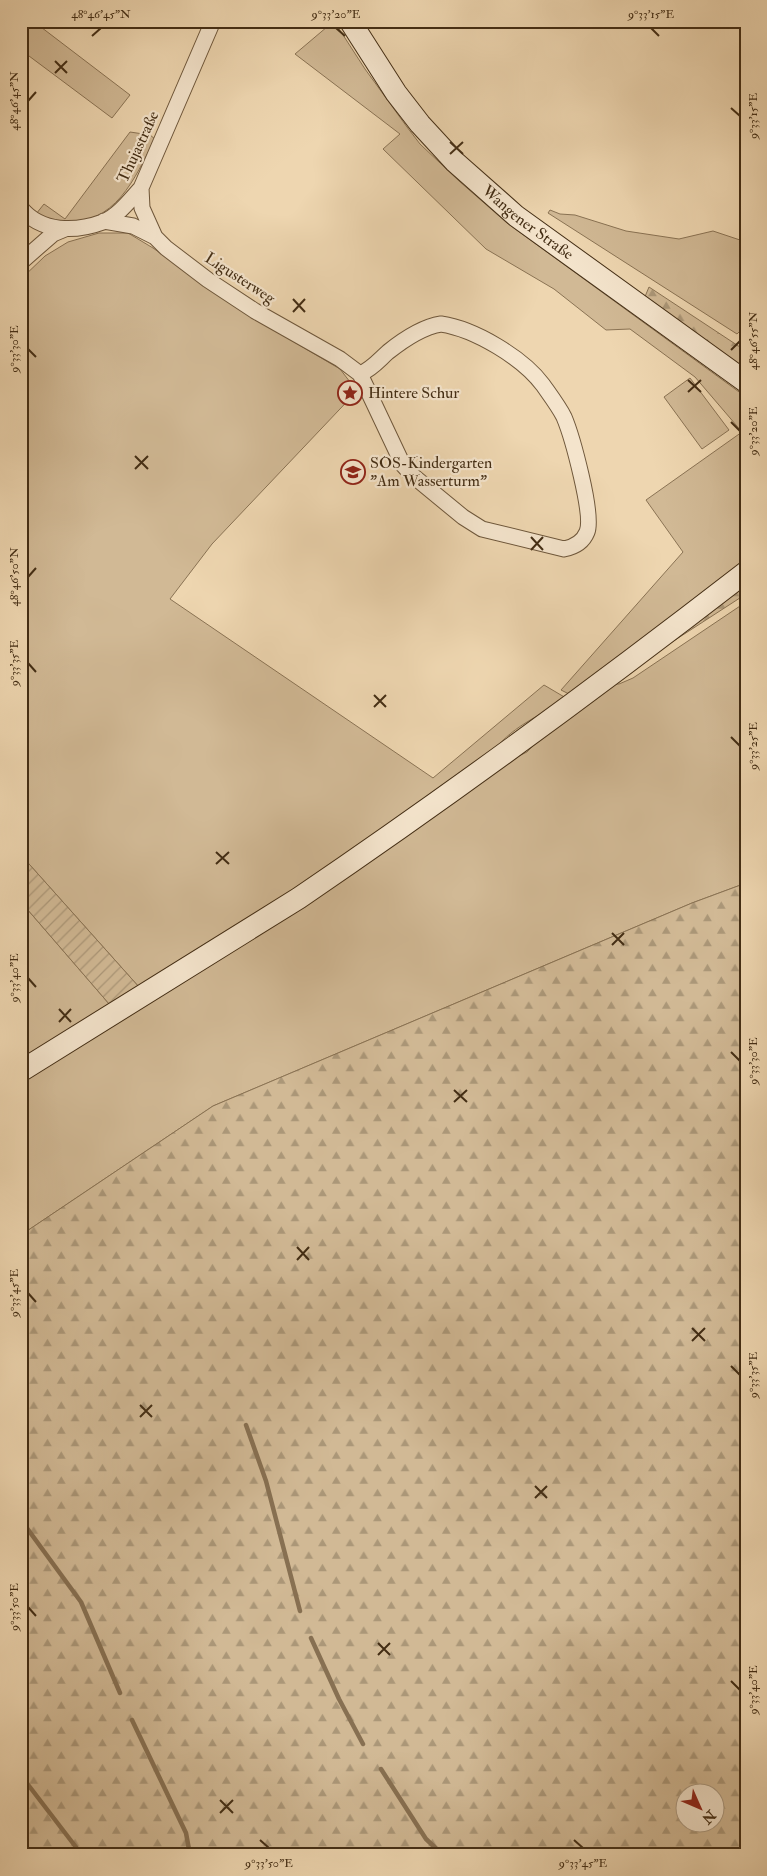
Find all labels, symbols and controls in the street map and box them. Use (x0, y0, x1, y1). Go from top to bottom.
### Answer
text: 48°46'45"N (71, 7, 131, 22)
text: 9°33'20"E (311, 7, 361, 22)
text: 9°33'15"E (627, 7, 674, 22)
text: 48°46'45"N (7, 71, 22, 131)
text: 9°33'15"E (746, 93, 761, 140)
street label: Thujastraße (113, 107, 164, 186)
street label: Wangener Straße (477, 180, 578, 264)
street label: Ligusterweg (201, 248, 280, 309)
text: 48°46'55"N (746, 312, 761, 370)
text: 9°33'30"E (7, 325, 22, 374)
place icon: Hintere Schur (337, 380, 363, 406)
place label: Hintere Schur (368, 383, 459, 403)
text: 9°33'20"E (746, 406, 761, 456)
place label: SOS-Kindergarten "Am Wasserturm" (370, 453, 492, 491)
school or university icon: SOS-Kindergarten "Am Wasserturm" (340, 459, 366, 485)
text: 48°46'50"N (7, 547, 22, 607)
text: 9°33'35"E (7, 639, 22, 687)
text: 9°33'25"E (746, 722, 761, 771)
text: 9°33'40"E (7, 953, 22, 1004)
text: 9°33'30"E (746, 1037, 761, 1086)
text: 9°33'45"E (7, 1268, 22, 1318)
text: 9°33'35"E (746, 1351, 761, 1399)
text: 9°33'50"E (7, 1583, 22, 1632)
text: 9°33'40"E (746, 1665, 761, 1716)
north arrow (674, 1784, 724, 1834)
text: N (698, 1806, 720, 1828)
text: 9°33'50"E (244, 1856, 293, 1871)
text: 9°33'45"E (558, 1856, 608, 1871)

